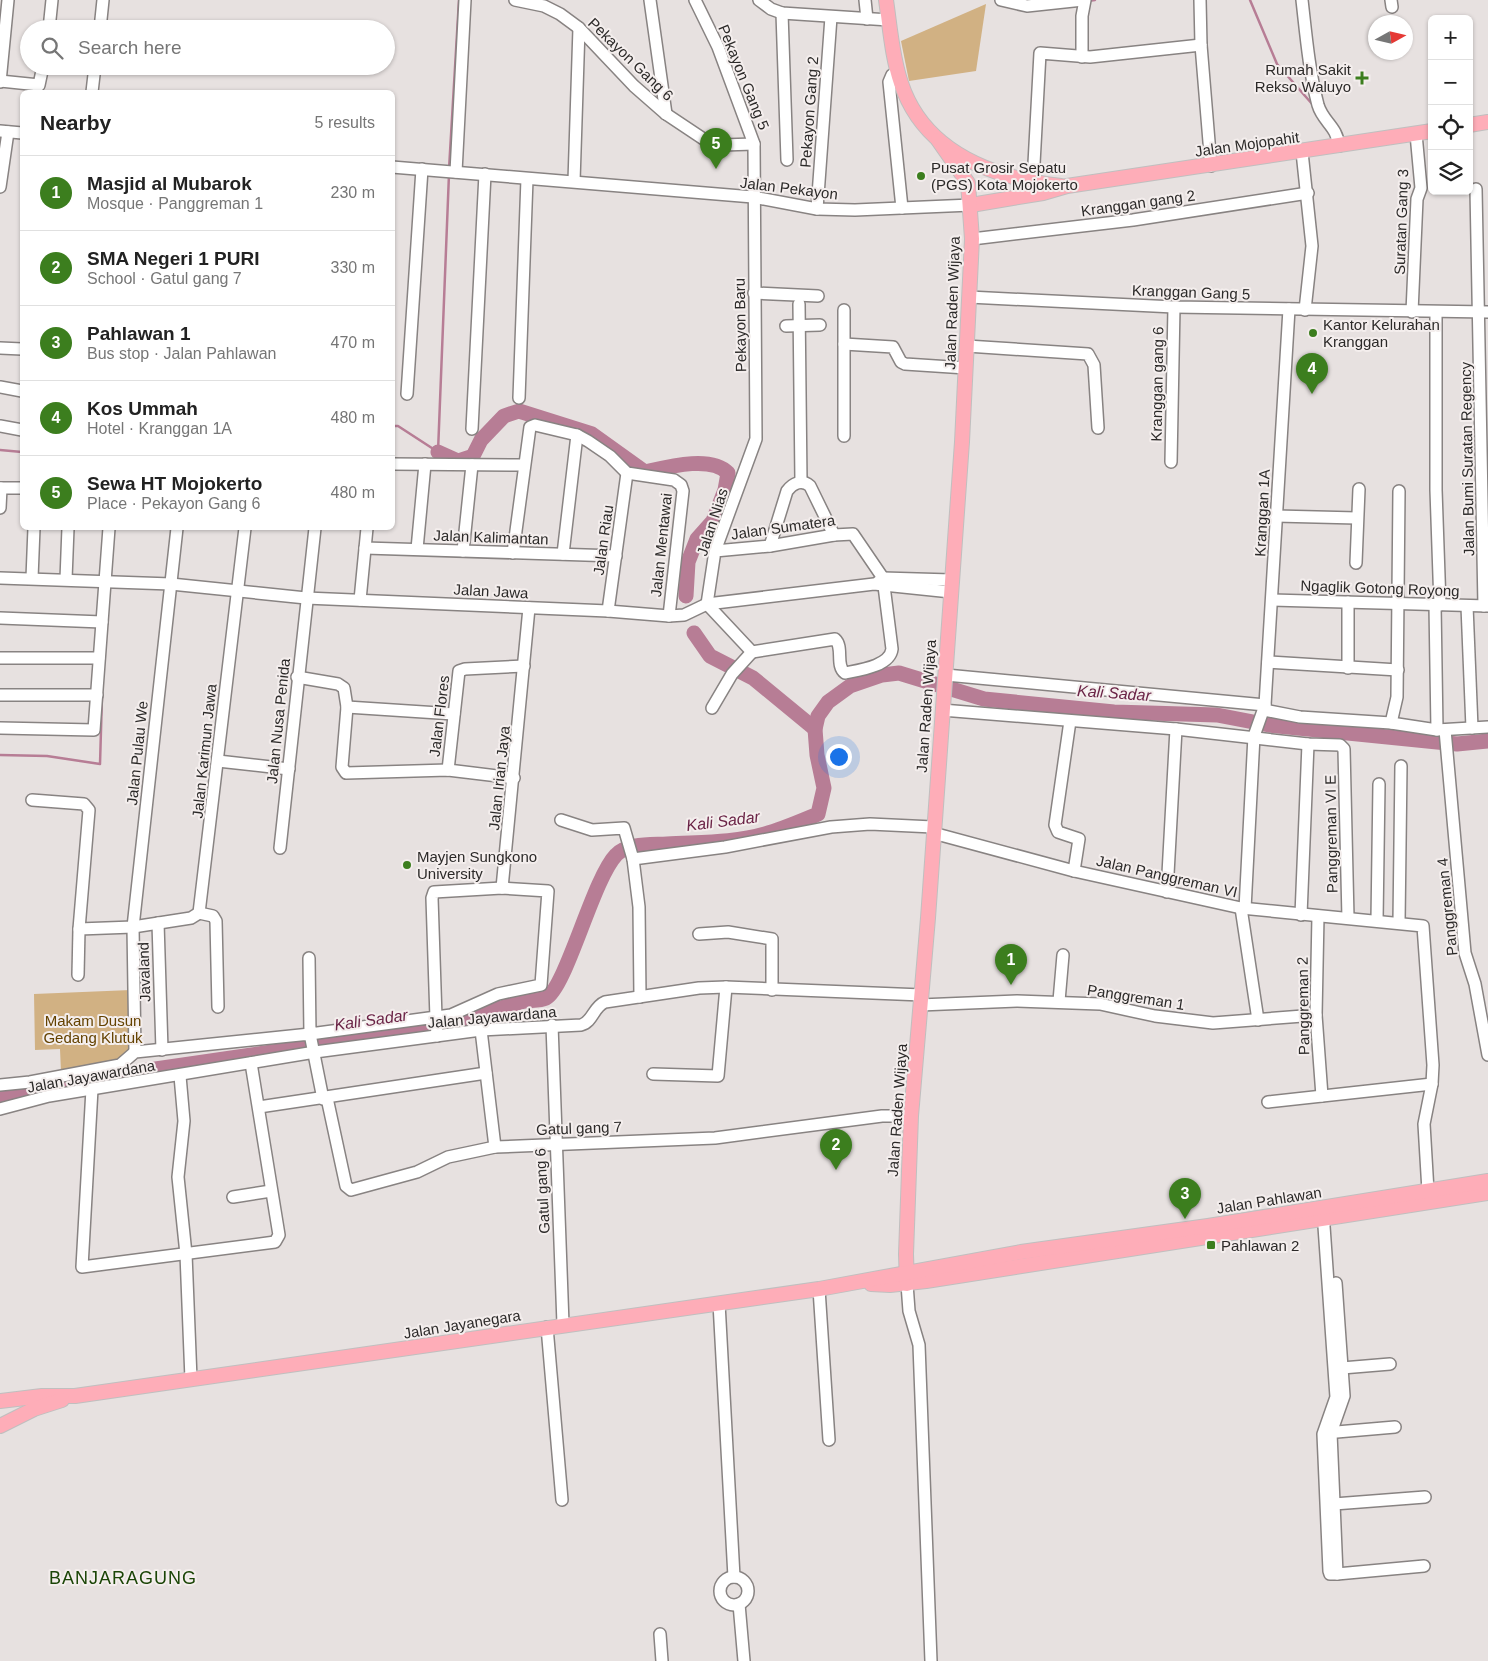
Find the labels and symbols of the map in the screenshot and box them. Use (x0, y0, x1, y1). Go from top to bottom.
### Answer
street label: Pekayon Gang 6 (585, 14, 677, 104)
north arrow (1368, 15, 1413, 60)
street label: Pekayon Gang 5 (715, 22, 773, 132)
street label: Pekayon Gang 2 (797, 56, 821, 168)
place label: Rumah Sakit Rekso Waluyo (1255, 61, 1352, 95)
marker: Rumah Sakit Rekso Waluyo (1355, 71, 1369, 85)
pin: 5 (700, 128, 732, 169)
street label: Jalan Mojopahit (1194, 128, 1301, 160)
place label: Pusat Grosir Sepatu (PGS) Kota Mojokerto (931, 159, 1078, 193)
street label: Suratan Gang 3 (1391, 169, 1411, 275)
marker: Pusat Grosir Sepatu (PGS) Kota Mojokerto (915, 170, 927, 182)
street label: Jalan Pekayon (739, 174, 839, 202)
street label: Kranggan gang 2 (1080, 187, 1196, 219)
street label: Jalan Raden Wijaya (941, 235, 963, 370)
street label: Pekayon Baru (731, 278, 749, 372)
street label: Kranggan Gang 5 (1132, 281, 1250, 303)
place label: Kantor Kelurahan Kranggan (1323, 316, 1440, 350)
street label: Kranggan gang 6 (1147, 326, 1167, 442)
marker: Kantor Kelurahan Kranggan (1307, 327, 1319, 339)
pin: 4 (1296, 353, 1328, 394)
street label: Jalan Bumi Suratan Regency (1457, 361, 1477, 556)
street label: Kranggan 1A (1251, 469, 1273, 557)
street label: Jalan Nias (693, 486, 731, 558)
street label: Jalan Mentawai (647, 492, 675, 598)
street label: Jalan Riau (590, 504, 616, 576)
street label: Jalan Sumatera (730, 511, 837, 543)
street label: Jalan Kalimantan (433, 526, 549, 548)
street label: Ngaglik Gotong Royong (1300, 577, 1460, 599)
street label: Jalan Jawa (453, 581, 530, 601)
street label: Jalan Raden Wijaya (913, 638, 939, 773)
street label: Jalan Nusa Penida (263, 657, 293, 785)
street label: Jalan Flores (426, 674, 452, 758)
street label: Jalan Karimun Jawa (188, 682, 220, 819)
water label: Kali Sadar (1077, 682, 1152, 704)
street label: Jalan Pulau We (123, 700, 151, 806)
street label: Jalan Irian Jaya (485, 724, 513, 831)
your location (826, 744, 852, 770)
street label: Panggreman VI E (1321, 775, 1341, 893)
water label: Kali Sadar (685, 808, 761, 834)
place label: Mayjen Sungkono University (417, 848, 537, 882)
street label: Jalan Panggreman VI (1095, 851, 1239, 901)
street label: Panggreman 4 (1433, 857, 1461, 957)
marker: Mayjen Sungkono University (401, 859, 413, 871)
street label: Javaland (134, 942, 154, 1002)
pin: 1 (995, 944, 1027, 985)
street label: Panggreman 2 (1294, 957, 1312, 1055)
street label: Panggreman 1 (1086, 981, 1186, 1013)
street label: Jalan Jayawardana (427, 1003, 558, 1031)
water label: Kali Sadar (333, 1006, 409, 1034)
park label: Makam Dusun Gedang Klutuk (43, 1012, 143, 1046)
street label: Jalan Raden Wijaya (884, 1042, 910, 1177)
street label: Jalan Jayawardana (26, 1056, 157, 1096)
street label: Gatul gang 7 (536, 1118, 622, 1138)
pin: 2 (820, 1129, 852, 1170)
street label: Gatul gang 6 (531, 1148, 553, 1234)
pin: 3 (1169, 1178, 1201, 1219)
street label: Jalan Pahlawan (1215, 1183, 1323, 1217)
place label: Pahlawan 2 (1221, 1237, 1299, 1254)
marker: Pahlawan 2 (1205, 1239, 1217, 1251)
street label: Jalan Jayanegara (402, 1306, 522, 1342)
district label: BANJARAGUNG (49, 1568, 197, 1588)

